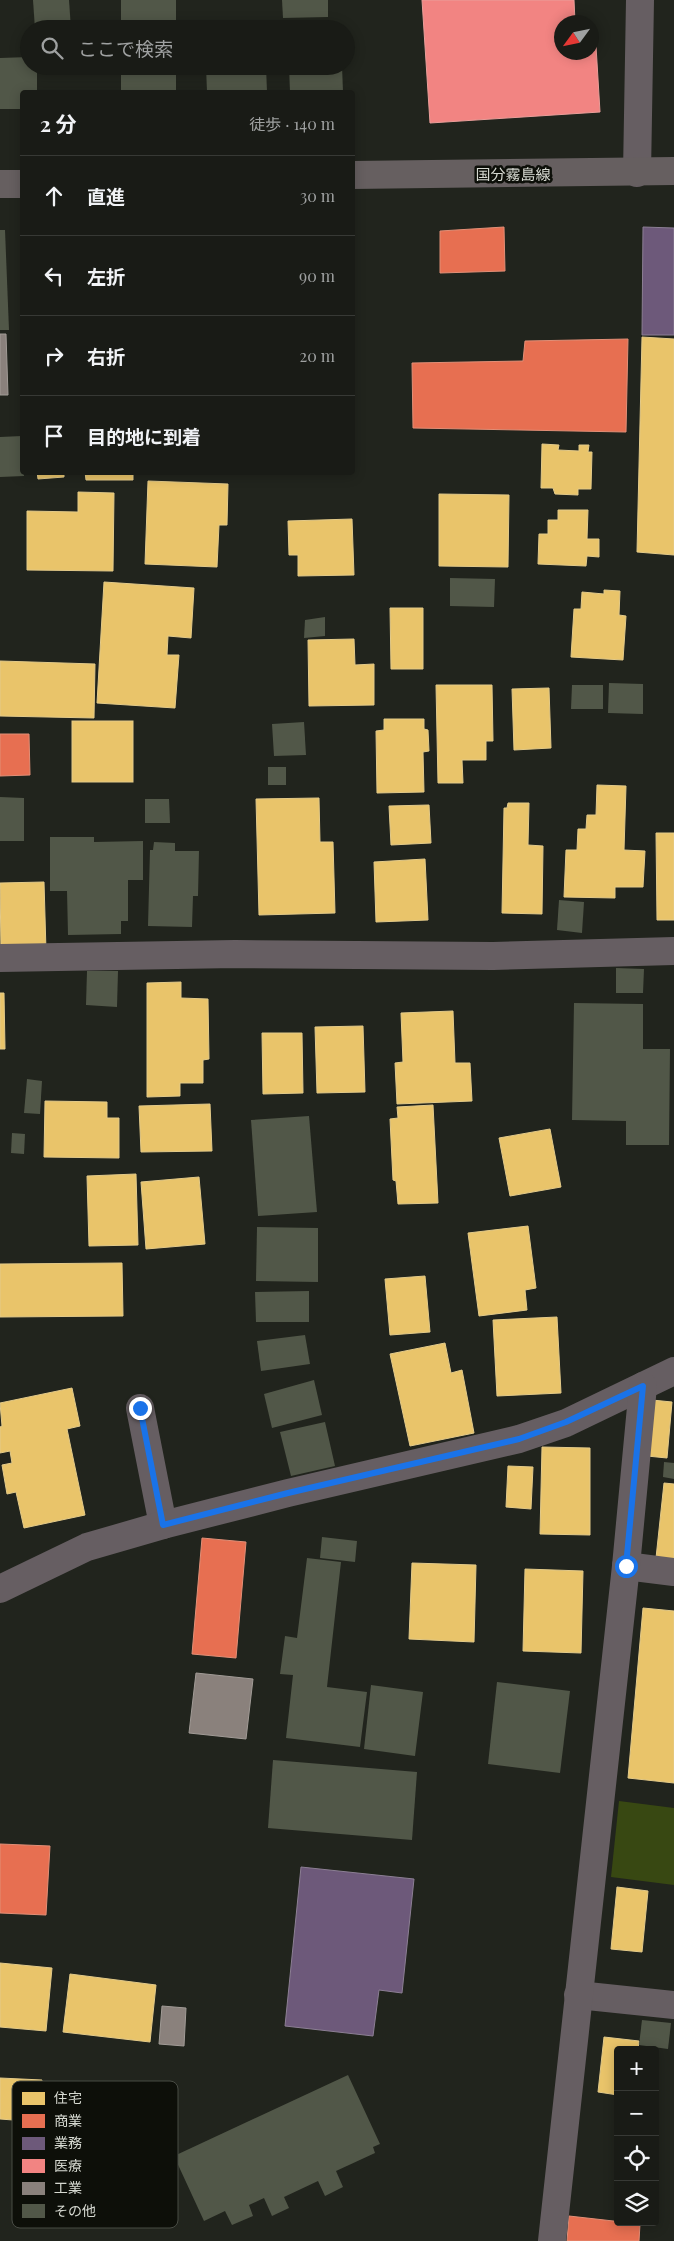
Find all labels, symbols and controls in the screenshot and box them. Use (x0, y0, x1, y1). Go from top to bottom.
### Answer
north arrow (554, 15, 599, 60)
search box (20, 20, 355, 75)
icon: search (38, 34, 66, 62)
text: ここで検索 (78, 35, 173, 61)
text: 2 分 (40, 109, 77, 137)
text: 徒歩 · 140 m (249, 113, 335, 134)
street label: 国分霧島線 (475, 164, 551, 184)
icon: ahead (40, 182, 68, 210)
text: 直進 (87, 183, 125, 209)
text: 30 m (300, 185, 335, 206)
icon: left (40, 262, 68, 290)
text: 左折 (87, 263, 125, 289)
text: 90 m (299, 265, 335, 286)
icon: right (40, 342, 68, 370)
text: 右折 (87, 343, 125, 369)
text: 20 m (300, 345, 335, 366)
icon: arrive (40, 422, 68, 450)
text: 目的地に到着 (87, 423, 201, 449)
route end (129, 1397, 152, 1420)
route start (615, 1555, 638, 1578)
map controls (614, 2046, 659, 2226)
button: + (614, 2046, 659, 2091)
legend (12, 2081, 178, 2228)
text: 住宅 (54, 2088, 82, 2107)
button: − (614, 2091, 659, 2136)
text: 商業 (54, 2111, 82, 2130)
text: 業務 (54, 2133, 82, 2152)
button: locate (614, 2136, 659, 2181)
text: 医療 (54, 2156, 82, 2175)
text: 工業 (54, 2178, 82, 2197)
button: layers (614, 2181, 659, 2226)
text: その他 (54, 2201, 96, 2220)

